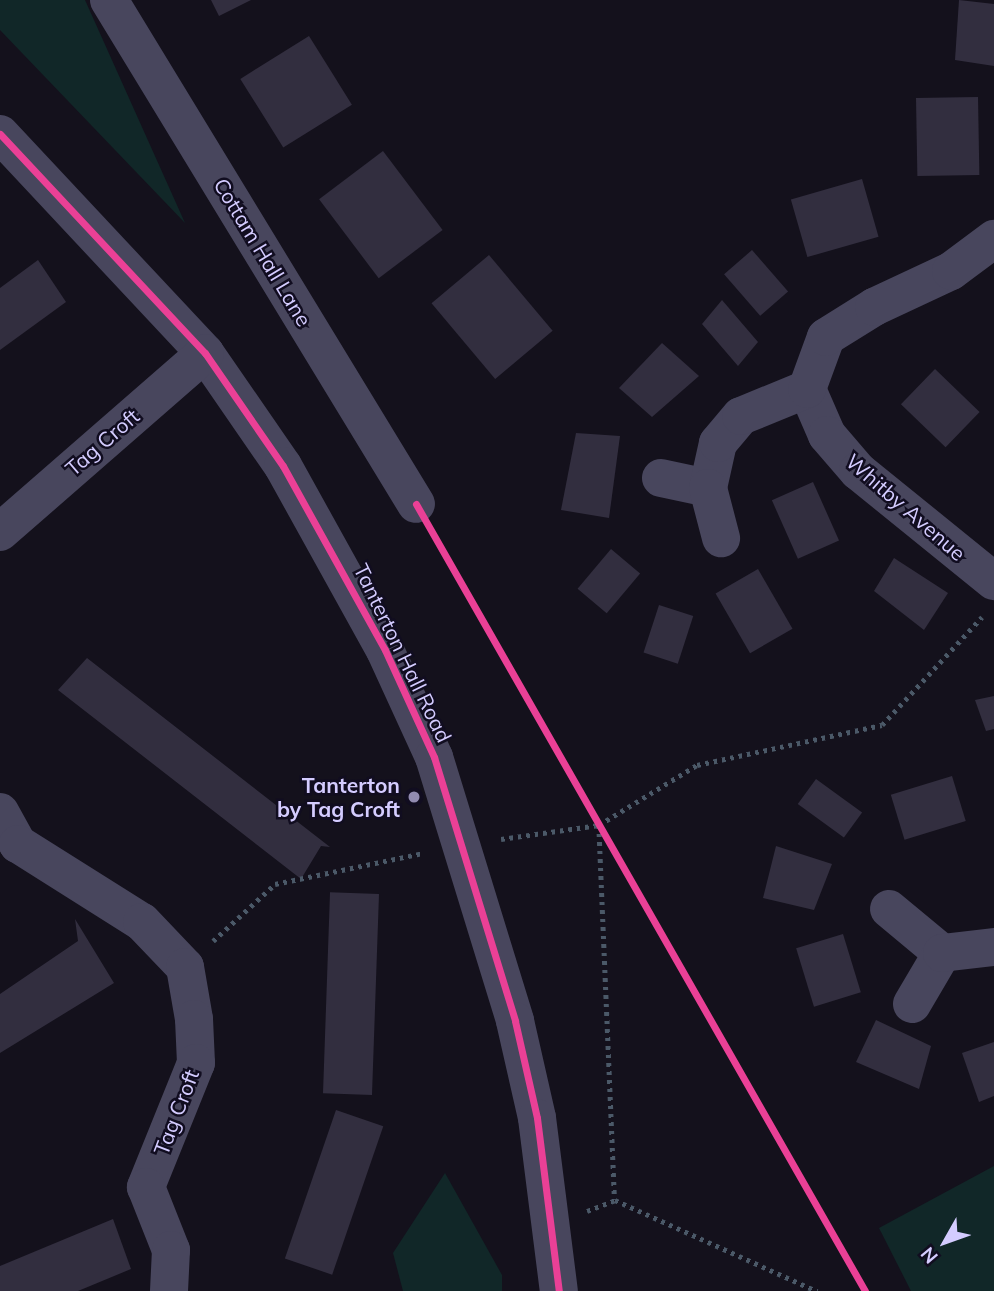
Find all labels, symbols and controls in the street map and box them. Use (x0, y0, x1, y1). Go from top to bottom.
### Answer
street label: Cottam Hall Lane (209, 173, 317, 331)
street label: Tag Croft (60, 403, 144, 481)
street label: Whitby Avenue (841, 448, 971, 566)
street label: Tanterton Hall Road (349, 560, 457, 746)
place label: Tanterton by Tag Croft (277, 772, 400, 822)
marker: Tanterton by Tag Croft (406, 789, 422, 805)
street label: Tag Croft (148, 1066, 204, 1158)
north arrow (910, 1207, 980, 1277)
text: N (915, 1242, 943, 1269)

